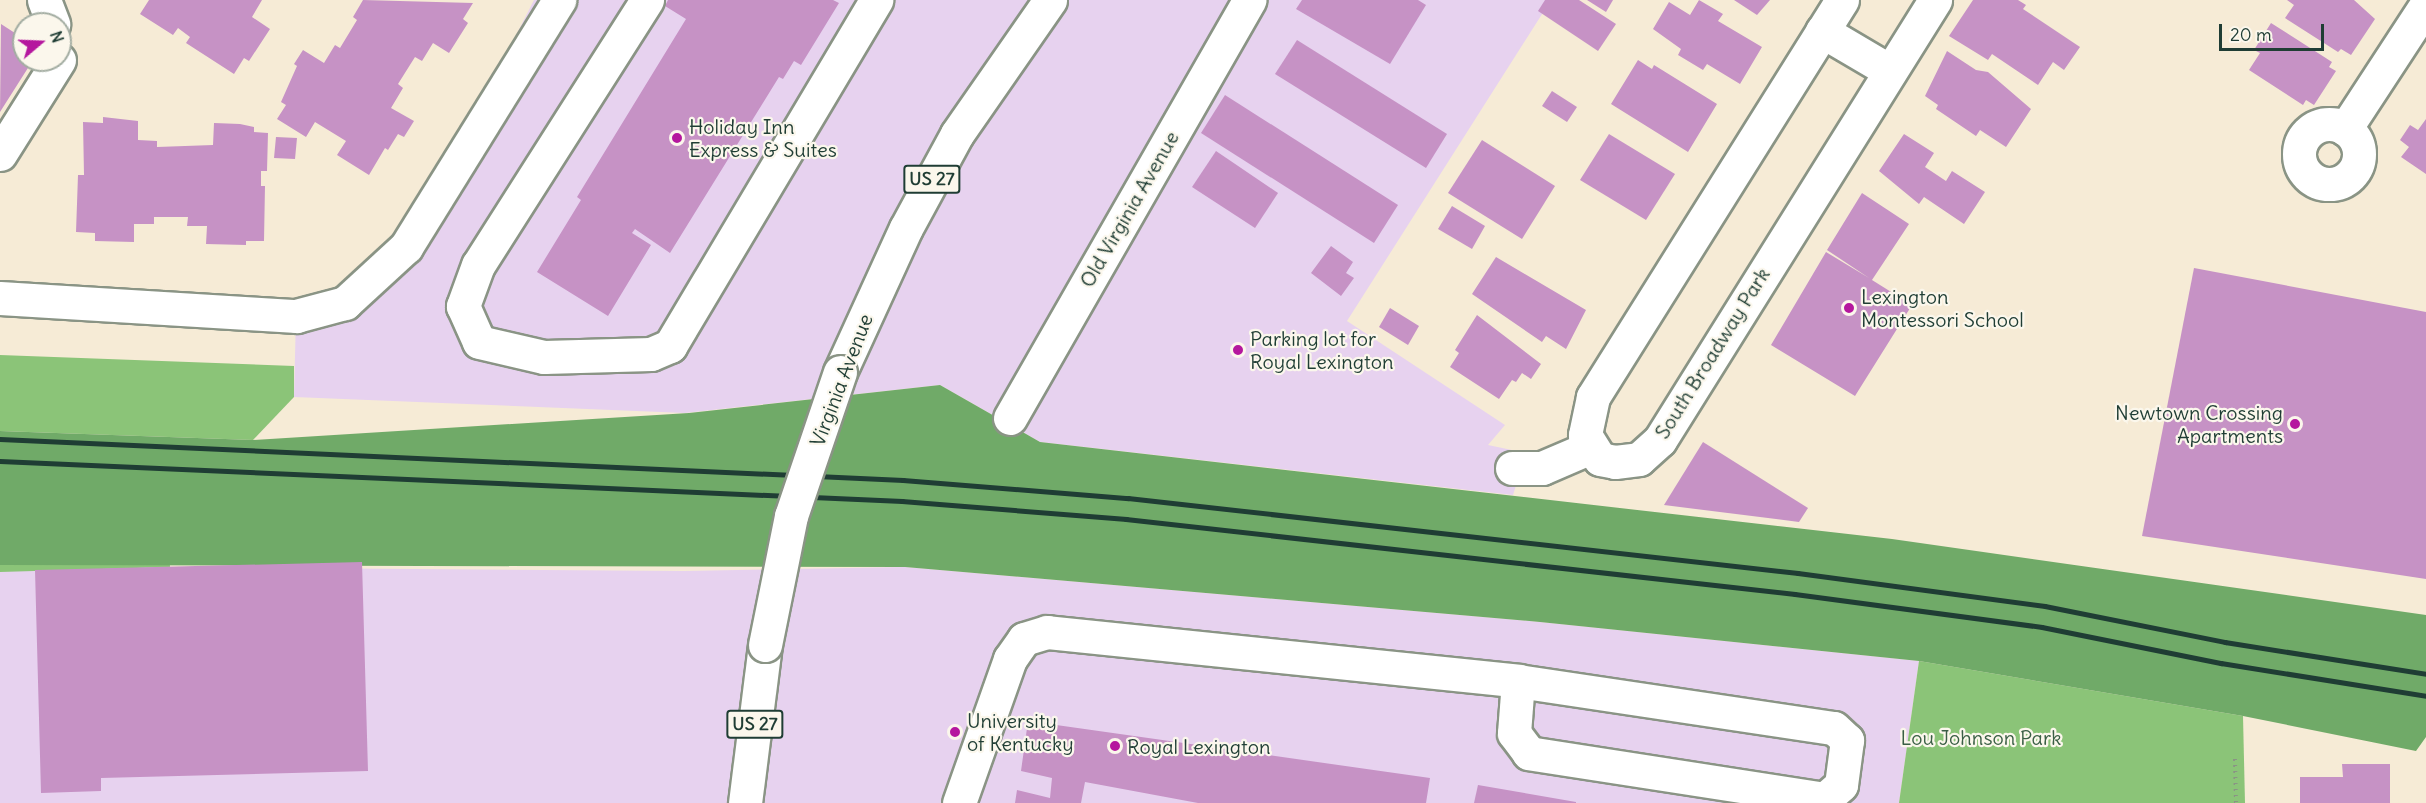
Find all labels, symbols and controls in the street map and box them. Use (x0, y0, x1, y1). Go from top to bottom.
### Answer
north arrow (12, 12, 72, 72)
scale bar (2222, 12, 2327, 50)
text: 20 m (2230, 23, 2272, 46)
text: N (46, 28, 68, 45)
place label: Holiday Inn Express & Suites (689, 114, 837, 161)
street label: Old Virginia Avenue (1075, 127, 1183, 291)
marker: Holiday Inn Express & Suites (670, 131, 684, 145)
road number: US 27 (902, 164, 962, 194)
street label: South Broadway Park (1650, 263, 1774, 443)
place label: Lexington Montessori School (1861, 284, 2024, 331)
marker: Lexington Montessori School (1842, 301, 1856, 315)
street label: Virginia Avenue (805, 310, 877, 450)
place label: Parking lot for Royal Lexington (1250, 326, 1393, 373)
marker: Parking lot for Royal Lexington (1231, 343, 1245, 357)
place label: Newtown Crossing Apartments (2115, 400, 2283, 447)
marker: Newtown Crossing Apartments (2288, 417, 2302, 431)
place label: University of Kentucky (967, 708, 1074, 755)
road number: US 27 (725, 709, 785, 739)
marker: University of Kentucky (948, 725, 962, 739)
park label: Lou Johnson Park (1901, 725, 2061, 749)
place label: Royal Lexington (1127, 734, 1270, 758)
marker: Royal Lexington (1108, 739, 1122, 753)

